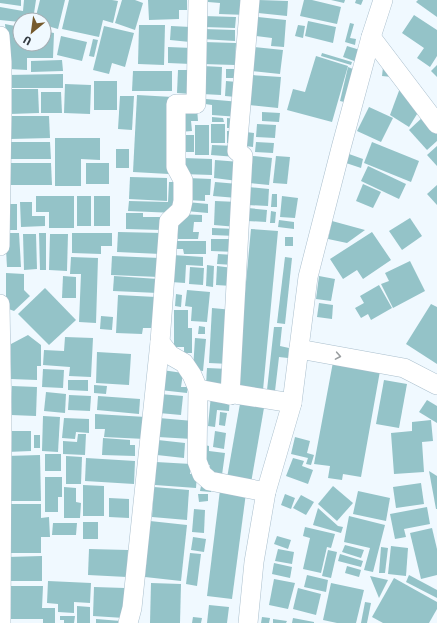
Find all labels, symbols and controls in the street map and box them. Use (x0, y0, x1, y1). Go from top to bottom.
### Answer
north arrow (12, 12, 52, 52)
text: U (21, 33, 34, 48)
one-way arrow (335, 351, 341, 359)

